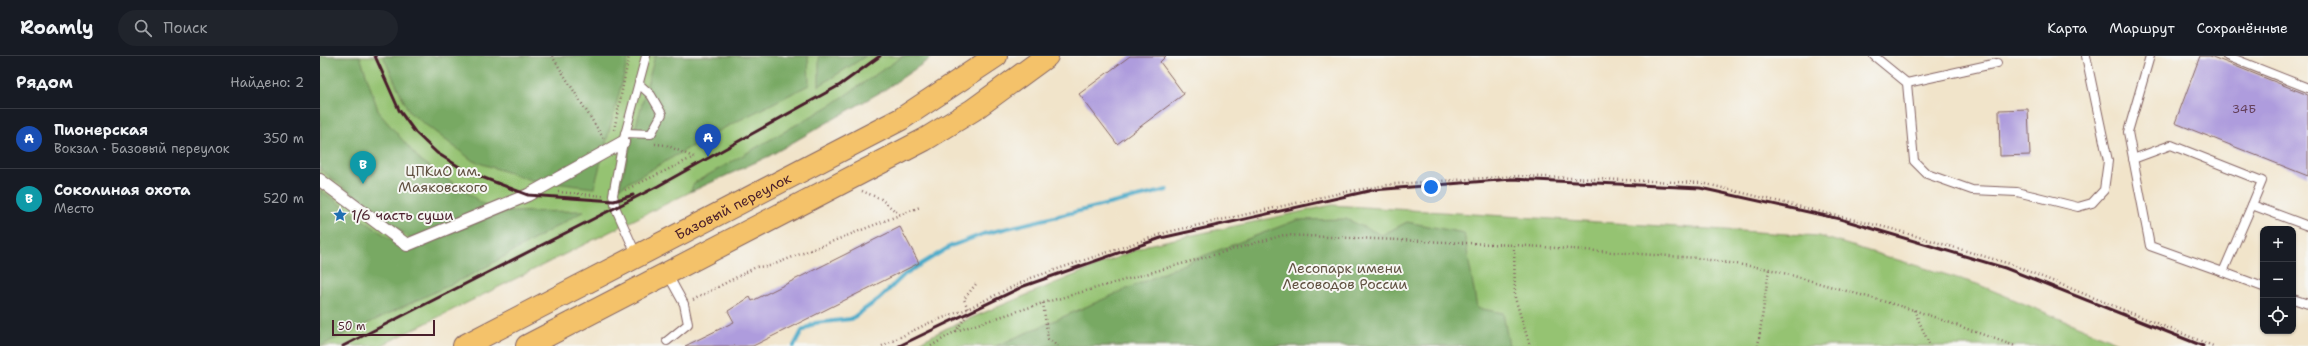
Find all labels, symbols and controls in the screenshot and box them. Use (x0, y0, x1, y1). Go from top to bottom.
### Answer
search box (118, 10, 398, 46)
text: Roamly (20, 15, 94, 40)
icon: search (132, 17, 154, 39)
text: Поиск (164, 18, 207, 38)
text: Карта (2047, 19, 2087, 37)
text: Маршрут (2109, 19, 2175, 37)
text: Сохранённые (2197, 19, 2288, 37)
text: Рядом (16, 71, 73, 93)
text: Найдено: 2 (230, 74, 304, 91)
house number: 34Б (2232, 101, 2256, 117)
text: Пионерская (54, 120, 148, 140)
pin: A (695, 124, 721, 157)
text: A (24, 130, 34, 147)
text: 350 m (263, 130, 304, 147)
text: Вокзал · Базовый переулок (54, 140, 230, 157)
pin: B (350, 151, 376, 184)
park label: ЦПКиО им. Маяковского (398, 162, 488, 196)
street label: Базовый переулок (672, 169, 794, 244)
your location (1421, 177, 1441, 197)
text: Соколиная охота (54, 180, 191, 200)
text: B (25, 190, 33, 207)
text: 520 m (263, 190, 304, 207)
text: Место (54, 200, 94, 217)
place label: 1/6 часть суши (351, 206, 453, 224)
place icon: 1/6 часть суши (332, 207, 348, 223)
map controls (2260, 226, 2296, 334)
button: + (2260, 226, 2296, 262)
park label: Лесопарк имени Лесоводов России (1283, 259, 1407, 293)
button: − (2260, 262, 2296, 298)
button: locate (2260, 298, 2296, 334)
scale bar (332, 318, 435, 337)
text: 50 m (338, 319, 366, 334)

